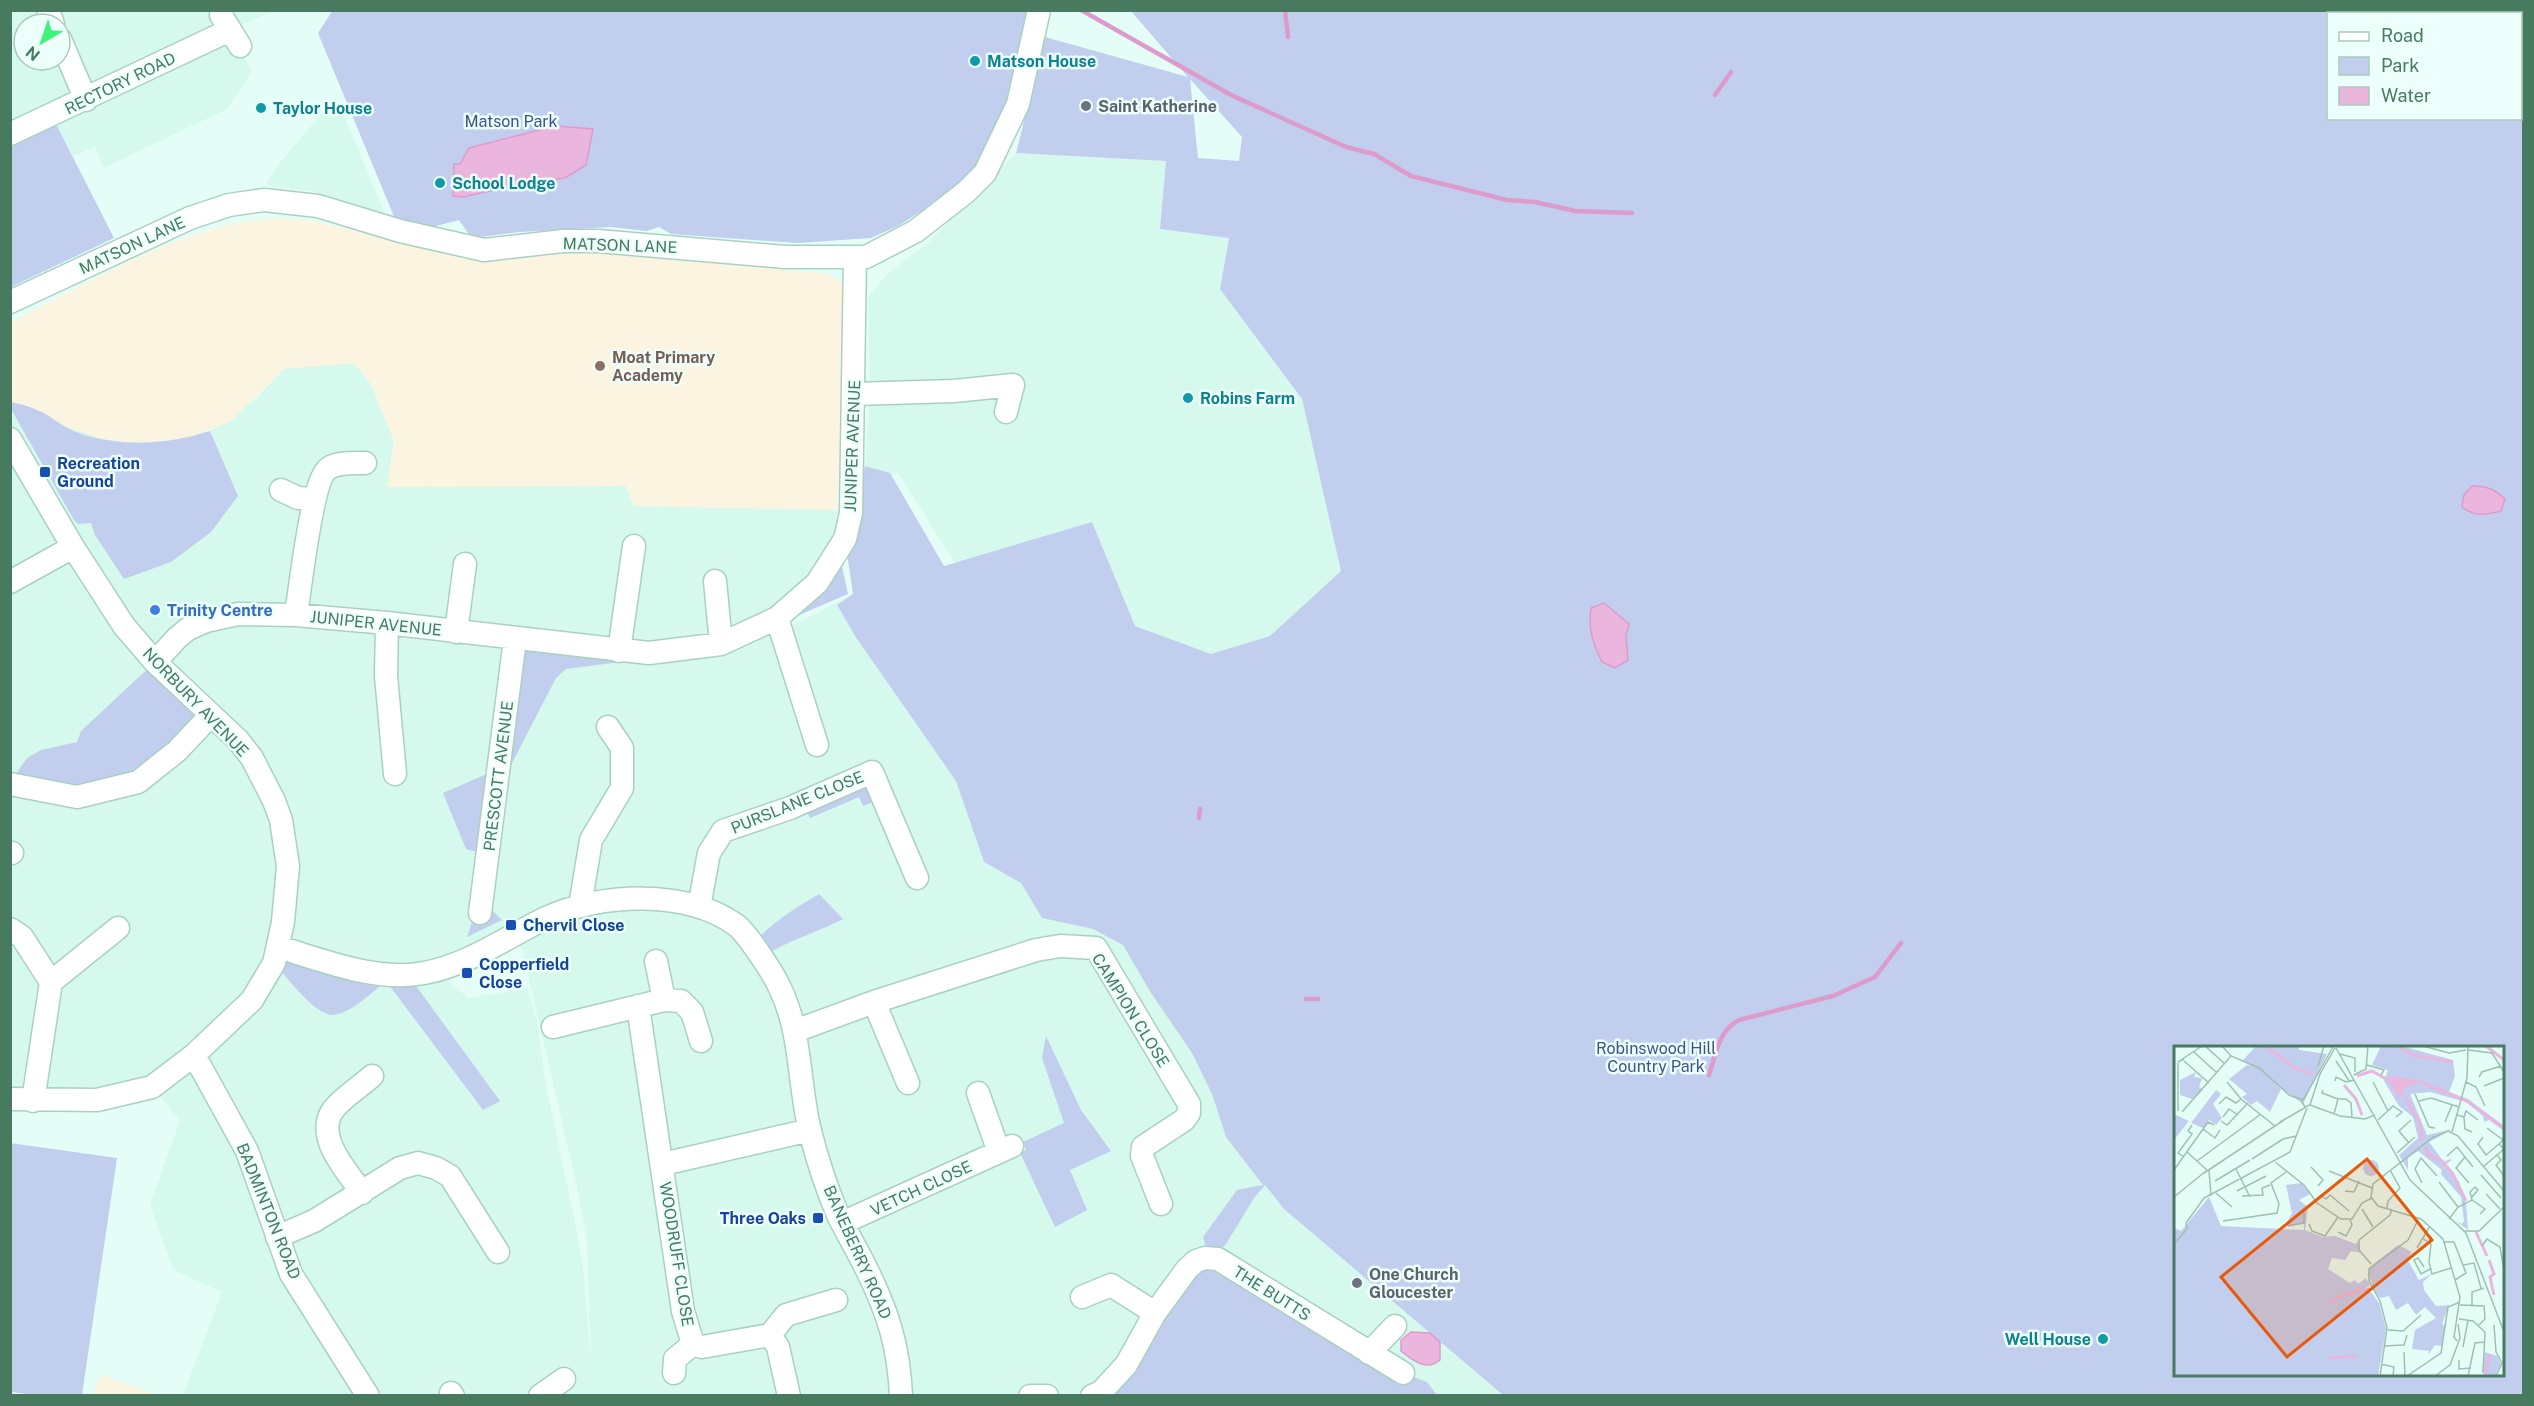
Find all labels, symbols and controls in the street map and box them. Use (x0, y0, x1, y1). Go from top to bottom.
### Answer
north arrow (12, 12, 72, 72)
legend (2327, 12, 2522, 120)
text: Road (2381, 25, 2424, 46)
text: N (22, 42, 44, 65)
street label: RECTORY ROAD (62, 48, 179, 118)
place label: Matson House (987, 52, 1096, 71)
marker: Matson House (968, 54, 982, 68)
text: Park (2381, 55, 2419, 76)
text: Water (2381, 85, 2431, 106)
place label: Saint Katherine (1098, 97, 1217, 116)
place label: Taylor House (273, 99, 372, 118)
marker: Saint Katherine (1079, 99, 1093, 113)
marker: Taylor House (254, 101, 268, 115)
park label: Matson Park (464, 112, 558, 131)
place label: School Lodge (452, 174, 556, 193)
marker: School Lodge (433, 176, 447, 190)
street label: MATSON LANE (76, 213, 188, 278)
street label: MATSON LANE (562, 234, 678, 257)
place label: Moat Primary Academy (612, 348, 715, 385)
marker: Moat Primary Academy (593, 359, 607, 373)
street label: JUNIPER AVENUE (841, 380, 864, 513)
place label: Robins Farm (1200, 389, 1295, 408)
marker: Robins Farm (1181, 391, 1195, 405)
place label: Recreation Ground (57, 454, 140, 491)
marker: Recreation Ground (38, 465, 52, 479)
place label: Trinity Centre (167, 601, 273, 620)
marker: Trinity Centre (148, 603, 162, 617)
street label: JUNIPER AVENUE (309, 607, 443, 640)
street label: NORBURY AVENUE (139, 644, 253, 761)
street label: PRESCOTT AVENUE (480, 700, 517, 852)
street label: PURSLANE CLOSE (728, 767, 866, 838)
place label: Chervil Close (523, 916, 625, 935)
marker: Chervil Close (504, 918, 518, 932)
street label: CAMPION CLOSE (1088, 950, 1173, 1071)
place label: Copperfield Close (479, 955, 569, 992)
marker: Copperfield Close (460, 966, 474, 980)
park label: Robinswood Hill Country Park (1596, 1039, 1716, 1076)
inset map (2174, 1046, 2504, 1376)
street label: BADMINTON ROAD (233, 1140, 305, 1282)
street label: VETCH CLOSE (867, 1157, 975, 1220)
street label: WOODRUFF CLOSE (656, 1180, 697, 1328)
street label: BANEBERRY ROAD (820, 1182, 896, 1322)
place label: Three Oaks (720, 1209, 806, 1228)
marker: Three Oaks (811, 1211, 825, 1225)
street label: THE BUTTS (1230, 1262, 1314, 1325)
place label: One Church Gloucester (1369, 1265, 1459, 1302)
marker: One Church Gloucester (1350, 1276, 1364, 1290)
place label: Well House (2005, 1330, 2091, 1349)
marker: Well House (2096, 1332, 2110, 1346)

